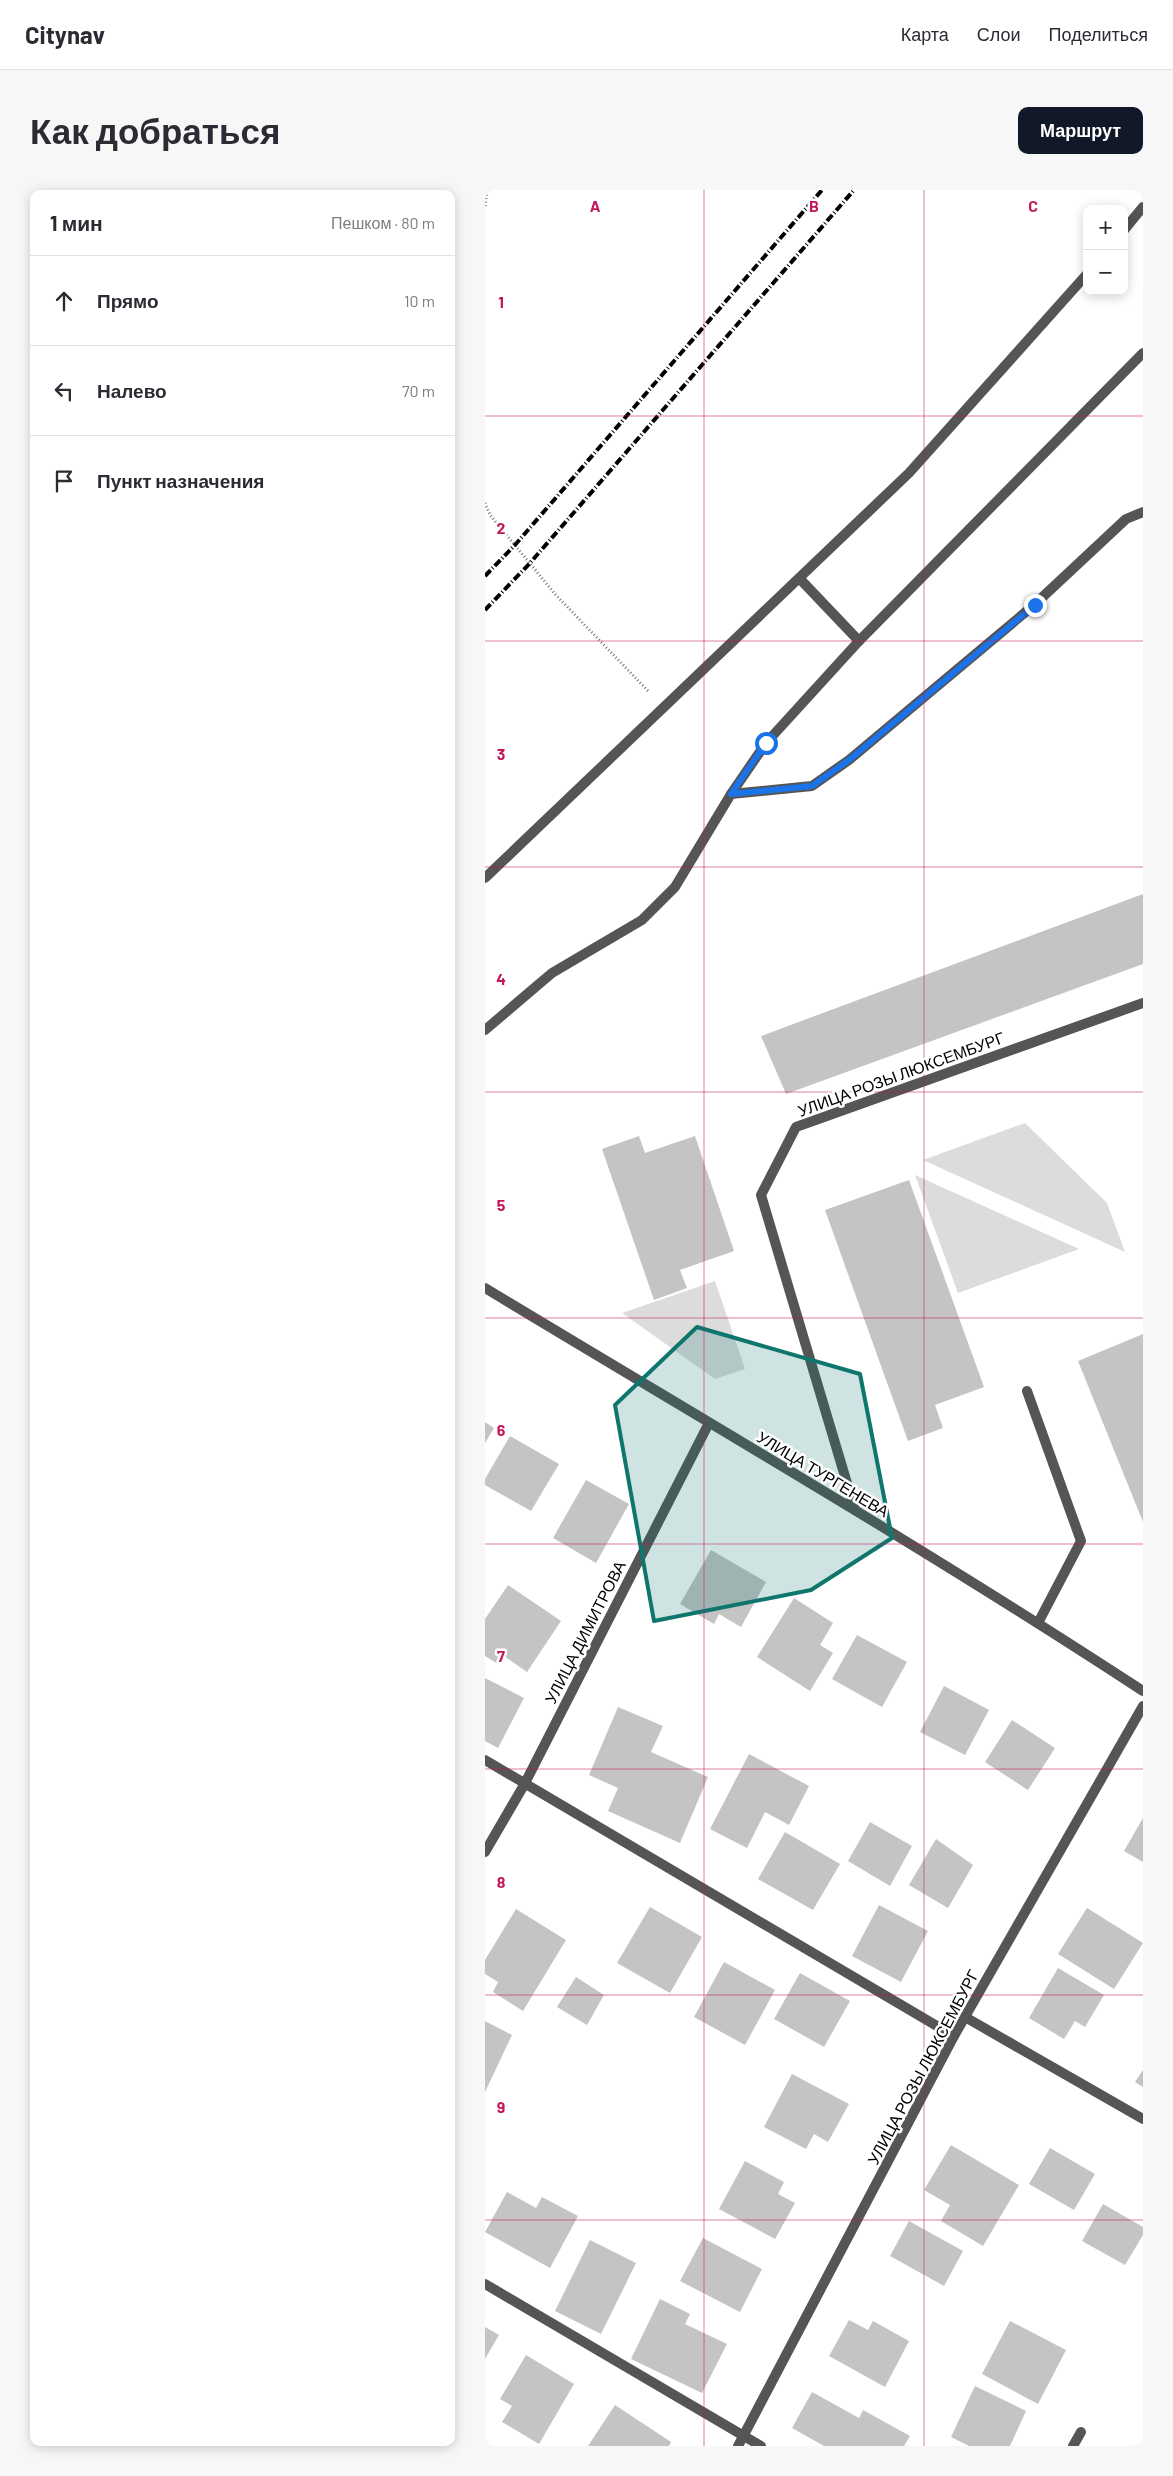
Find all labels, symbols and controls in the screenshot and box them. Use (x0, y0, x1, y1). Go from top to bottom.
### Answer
text: Citynav (25, 20, 105, 49)
text: Карта (901, 23, 949, 45)
text: Слои (977, 23, 1021, 45)
text: Поделиться (1049, 23, 1148, 45)
button: Маршрут (1018, 107, 1143, 154)
text: Как добраться (30, 109, 280, 151)
text: A (590, 196, 601, 215)
text: B (809, 196, 819, 215)
text: C (1028, 196, 1038, 215)
map controls (1083, 205, 1128, 295)
button: + (1083, 205, 1128, 250)
text: 1 мин (50, 210, 103, 235)
text: Пешком · 80 m (331, 213, 435, 232)
button: − (1083, 250, 1128, 295)
icon: ahead (50, 287, 78, 315)
text: Прямо (97, 289, 159, 312)
text: 10 m (404, 291, 435, 310)
text: 1 (498, 292, 504, 311)
icon: left (50, 377, 78, 405)
text: Налево (97, 379, 167, 402)
text: 70 m (402, 381, 435, 400)
icon: arrive (50, 467, 78, 495)
text: Пункт назначения (97, 469, 264, 492)
text: 2 (497, 518, 506, 537)
route end (1024, 594, 1047, 617)
route start (755, 732, 778, 755)
text: 3 (497, 744, 505, 763)
text: 4 (496, 969, 506, 988)
street label: УЛИЦА РОЗЫ ЛЮКСЕМБУРГ (795, 1027, 1007, 1120)
text: 5 (497, 1195, 506, 1214)
text: 6 (497, 1420, 506, 1439)
street label: УЛИЦА ТУРГЕНЕВА (754, 1427, 893, 1521)
street label: УЛИЦА ДИМИТРОВА (540, 1557, 629, 1706)
text: 7 (497, 1646, 505, 1665)
text: 8 (497, 1872, 506, 1891)
street label: УЛИЦА РОЗЫ ЛЮКСЕМБУРГ (863, 1966, 982, 2168)
text: 9 (497, 2097, 505, 2116)

